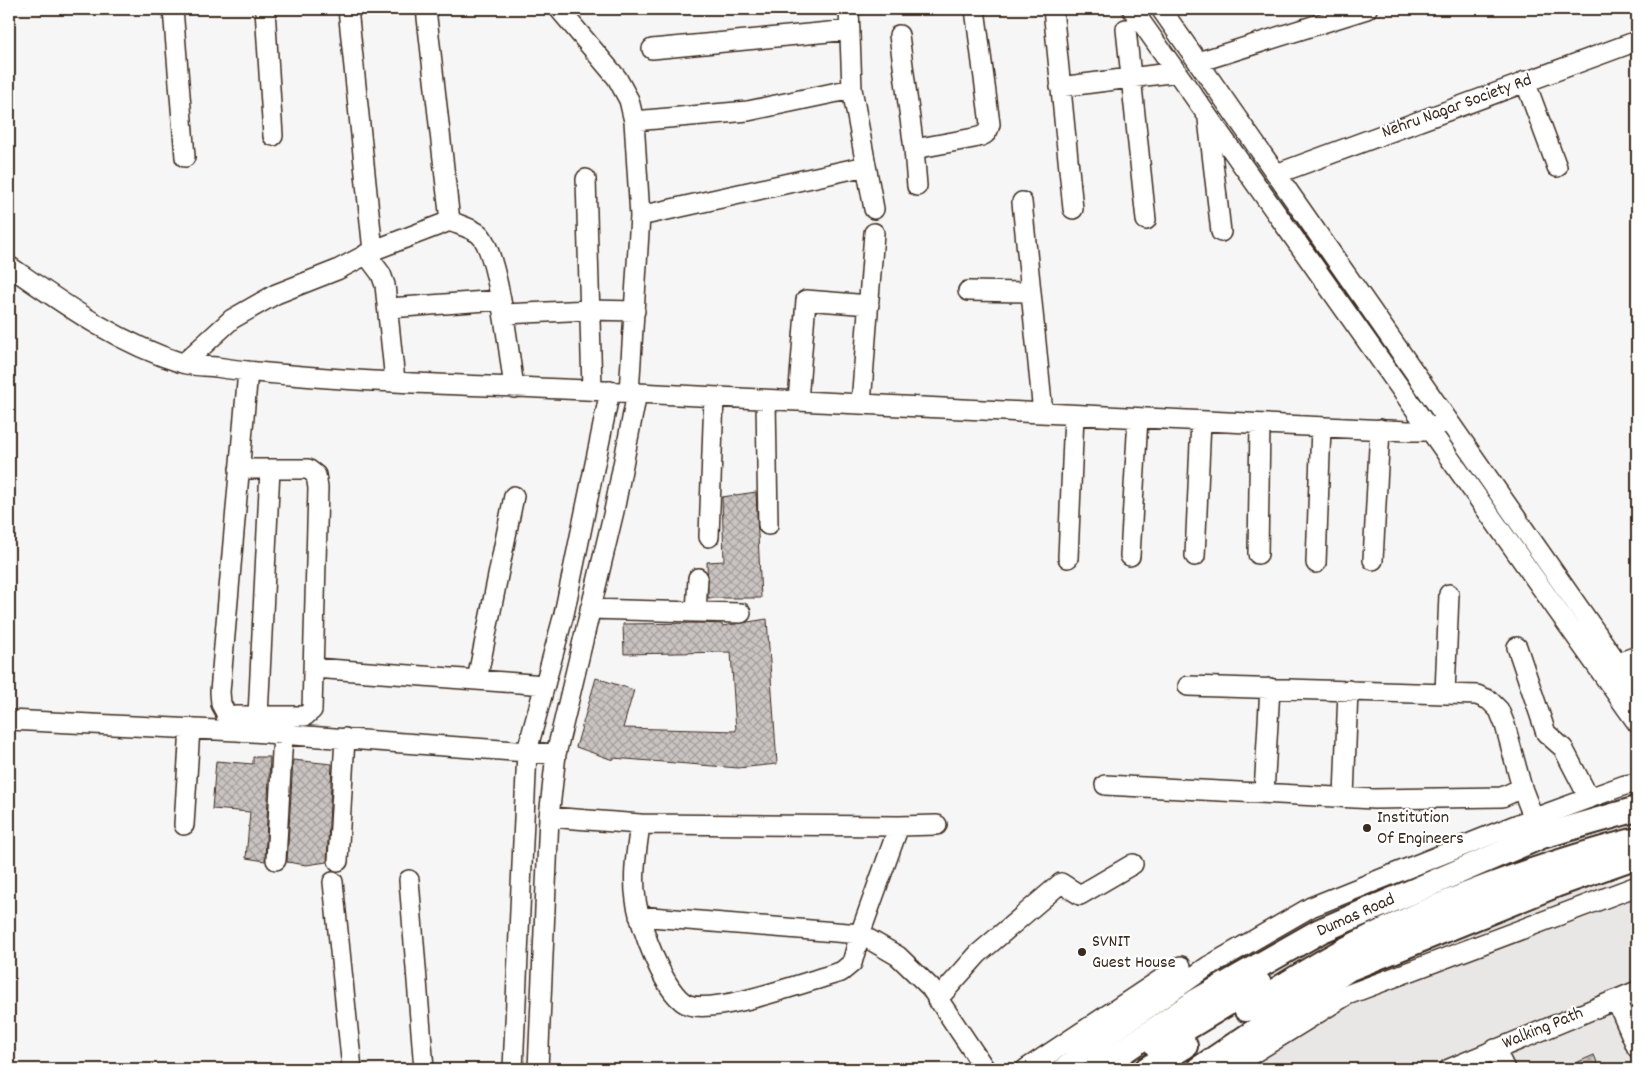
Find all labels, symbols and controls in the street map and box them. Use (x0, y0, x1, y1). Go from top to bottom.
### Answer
street label: Nehru Nagar Society Rd (1379, 68, 1535, 146)
place label: Institution Of Engineers (1377, 806, 1464, 852)
marker: Institution Of Engineers (1361, 822, 1373, 834)
street label: Dumas Road (1313, 888, 1399, 944)
place label: SVNIT Guest House (1092, 930, 1176, 976)
marker: SVNIT Guest House (1076, 946, 1088, 958)
street label: Walking Path (1499, 1001, 1587, 1057)

